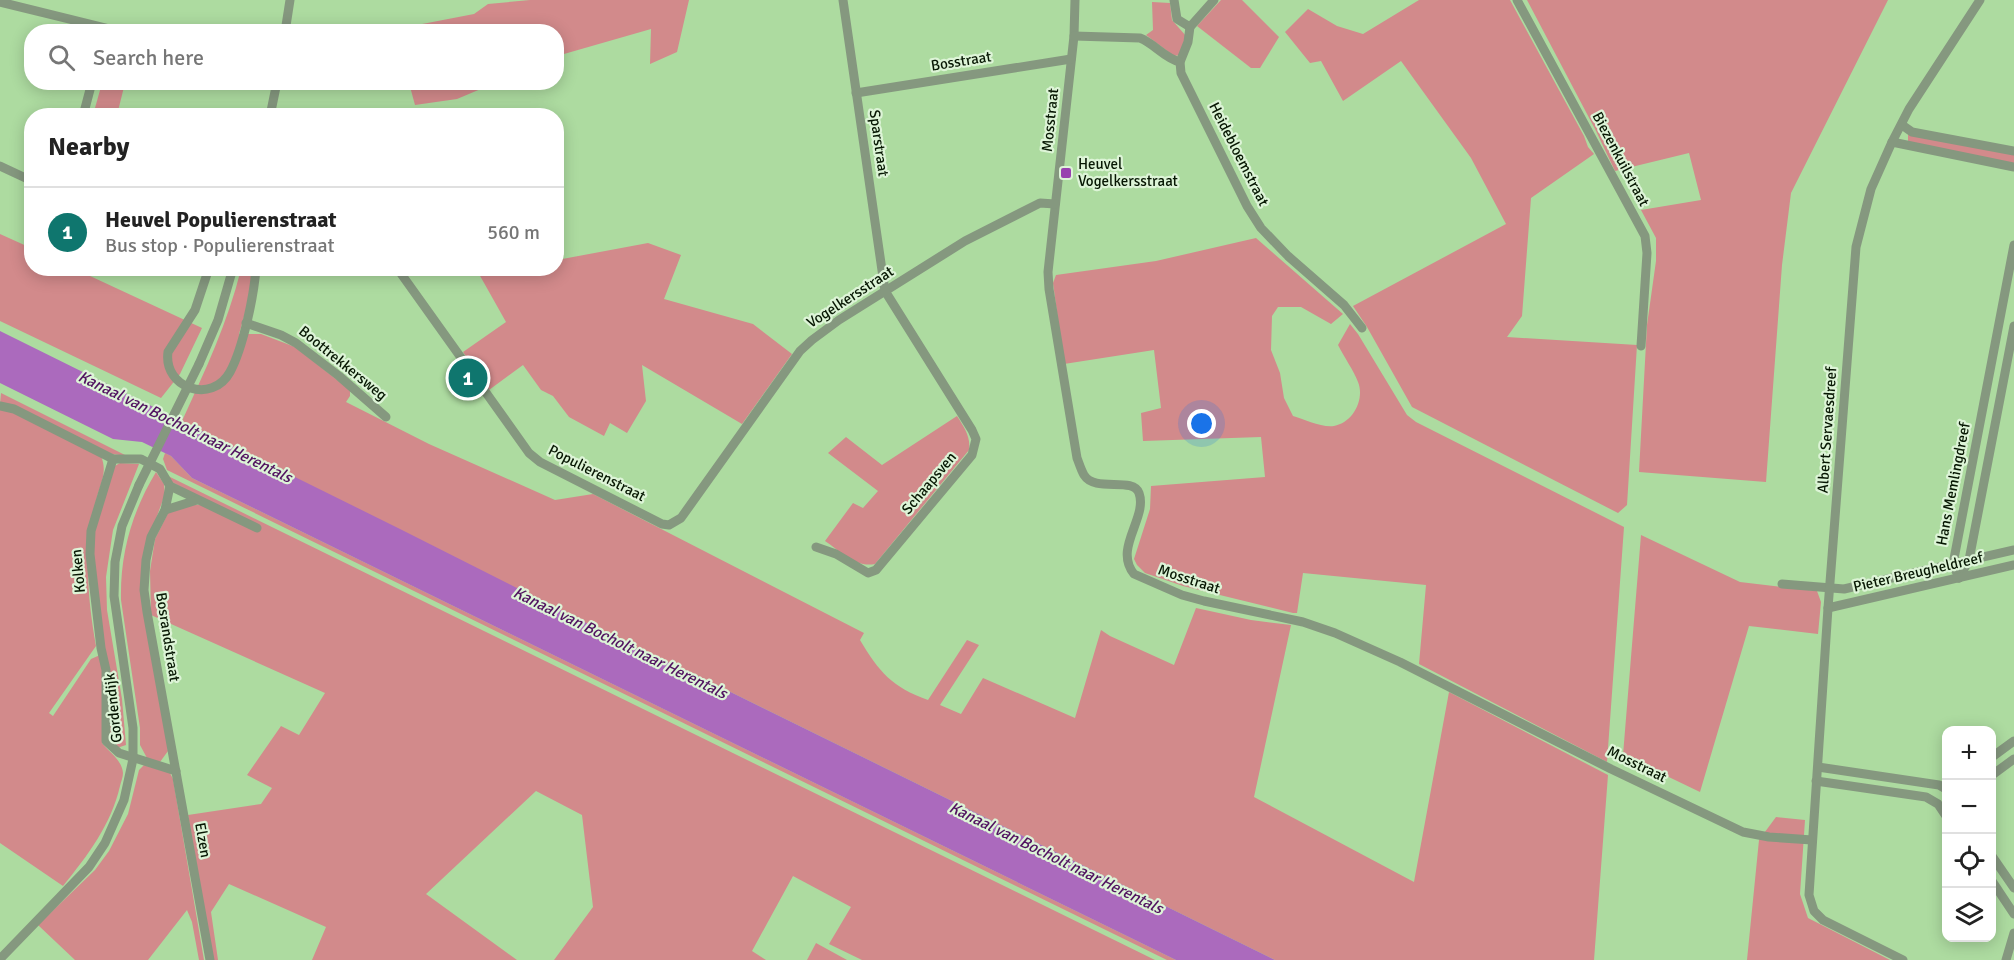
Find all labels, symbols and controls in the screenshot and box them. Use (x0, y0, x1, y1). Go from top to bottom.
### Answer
search box (24, 24, 564, 90)
icon: search (45, 41, 78, 74)
text: Search here (93, 44, 204, 71)
street label: Bosstraat (929, 47, 993, 75)
street label: Mosstraat (1038, 87, 1062, 153)
street label: Heidebloemstraat (1205, 99, 1273, 209)
street label: Sparstraat (865, 109, 893, 177)
street label: Biezenkuilstraat (1589, 109, 1653, 209)
text: Nearby (48, 131, 129, 163)
place label: Heuvel Vogelkersstraat (1078, 155, 1178, 190)
marker: Heuvel Vogelkersstraat (1059, 166, 1073, 180)
text: Heuvel Populierenstraat (105, 206, 337, 233)
text: 1 (62, 220, 73, 245)
text: 560 m (487, 220, 540, 245)
text: Bus stop · Populierenstraat (105, 233, 335, 258)
street label: Vogelkersstraat (803, 262, 897, 332)
street label: Boottrekkersweg (295, 322, 391, 404)
pin: 1 (448, 356, 488, 400)
street label: Albert Servaesdreef (1814, 365, 1840, 494)
water label: Kanaal van Bocholt naar Herentals (75, 366, 297, 488)
your location (1187, 409, 1216, 438)
street label: Hans Memlingdreef (1932, 420, 1974, 547)
street label: Populierenstraat (546, 441, 648, 505)
street label: Schaapsven (898, 448, 960, 518)
street label: Kolken (67, 548, 89, 594)
street label: Pieter Breugheldreef (1851, 548, 1986, 596)
street label: Mosstraat (1156, 561, 1222, 597)
water label: Kanaal van Bocholt naar Herentals (510, 582, 732, 704)
street label: Bosrandstraat (152, 591, 184, 683)
street label: Gordendijk (100, 672, 126, 744)
map controls (1942, 726, 1996, 942)
button: + (1942, 726, 1996, 780)
street label: Mosstraat (1604, 742, 1670, 786)
button: − (1942, 780, 1996, 834)
water label: Kanaal van Bocholt naar Herentals (946, 797, 1168, 919)
street label: Elzen (191, 821, 215, 859)
button: locate (1942, 834, 1996, 888)
button: layers (1942, 888, 1996, 942)

